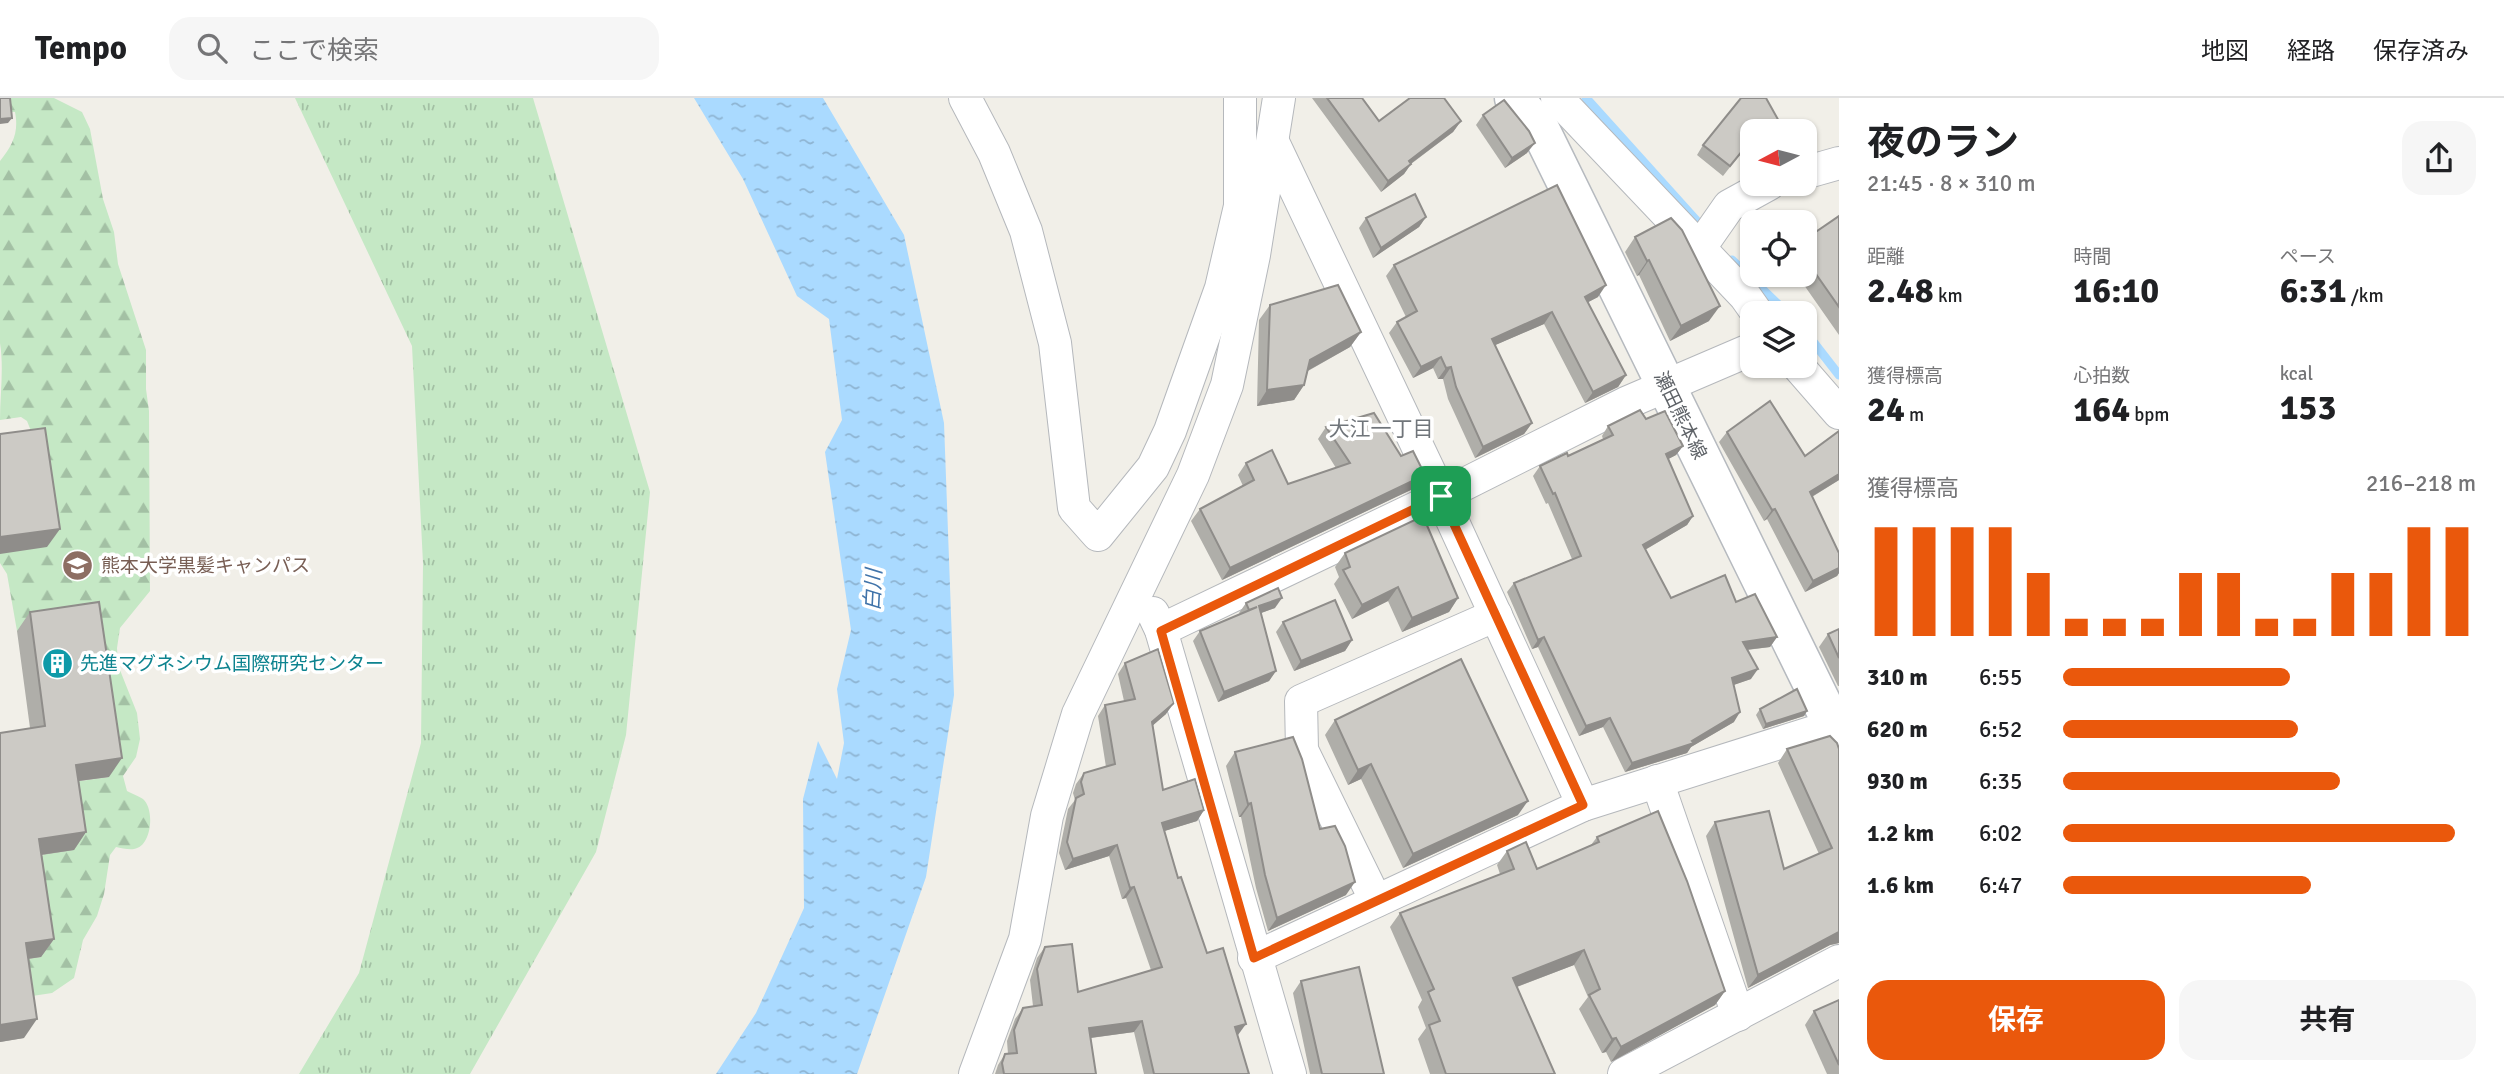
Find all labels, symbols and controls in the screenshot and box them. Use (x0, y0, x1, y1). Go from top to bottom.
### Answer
search box (169, 17, 659, 80)
text: Tempo (35, 28, 127, 69)
icon: search (193, 29, 231, 67)
text: ここで検索 (249, 35, 379, 67)
text: 地図 (2201, 36, 2249, 66)
text: 経路 (2287, 36, 2335, 66)
text: 保存済み (2373, 36, 2469, 66)
north arrow (1740, 119, 1816, 196)
map controls (1740, 119, 1817, 378)
text: 夜のラン (1867, 119, 2019, 166)
button: share (2402, 121, 2476, 195)
text: 21:45 · 8 × 310 m (1867, 169, 2036, 198)
button: locate (1740, 210, 1817, 287)
text: 距離 (1867, 245, 1905, 269)
text: 時間 (2073, 245, 2111, 269)
text: ペース (2280, 245, 2336, 269)
text: 2.48 (1867, 269, 1934, 312)
text: 16:10 (2073, 269, 2159, 312)
text: 6:31 (2280, 269, 2347, 312)
text: km (1934, 284, 1963, 308)
text: /km (2347, 284, 2384, 308)
button: layers (1740, 301, 1817, 378)
text: kcal (2280, 362, 2313, 386)
text: 獲得標高 (1867, 364, 1943, 388)
text: 心拍数 (2073, 364, 2130, 388)
street label: 瀬田熊本線 (1648, 367, 1712, 463)
text: 153 (2280, 386, 2336, 429)
text: 24 (1867, 388, 1905, 431)
text: 164 (2073, 388, 2130, 431)
text: m (1905, 403, 1924, 427)
text: bpm (2130, 403, 2169, 427)
district label: 大江一丁目 (1329, 416, 1434, 442)
pin (1411, 466, 1471, 526)
text: 216–218 m (2366, 469, 2476, 498)
text: 獲得標高 (1867, 474, 1959, 503)
icon: arrive (1422, 477, 1460, 515)
school or university icon: 熊本大学黒髪キャンパス (61, 548, 95, 582)
place label: 熊本大学黒髪キャンパス (101, 554, 310, 578)
water label: 白川 (859, 566, 887, 612)
building icon: 先進マグネシウム国際研究センター (40, 646, 74, 680)
place label: 先進マグネシウム国際研究センター (80, 652, 384, 676)
text: 310 m (1867, 663, 1928, 692)
text: 6:55 (1979, 663, 2022, 692)
text: 620 m (1867, 715, 1928, 744)
text: 6:52 (1979, 715, 2022, 744)
text: 930 m (1867, 767, 1928, 796)
text: 6:35 (1979, 767, 2022, 796)
text: 1.2 km (1867, 819, 1934, 848)
text: 6:02 (1979, 819, 2022, 848)
text: 1.6 km (1867, 871, 1934, 900)
text: 6:47 (1979, 871, 2022, 900)
button: 保存 (1867, 980, 2165, 1060)
button: 共有 (2179, 980, 2476, 1060)

